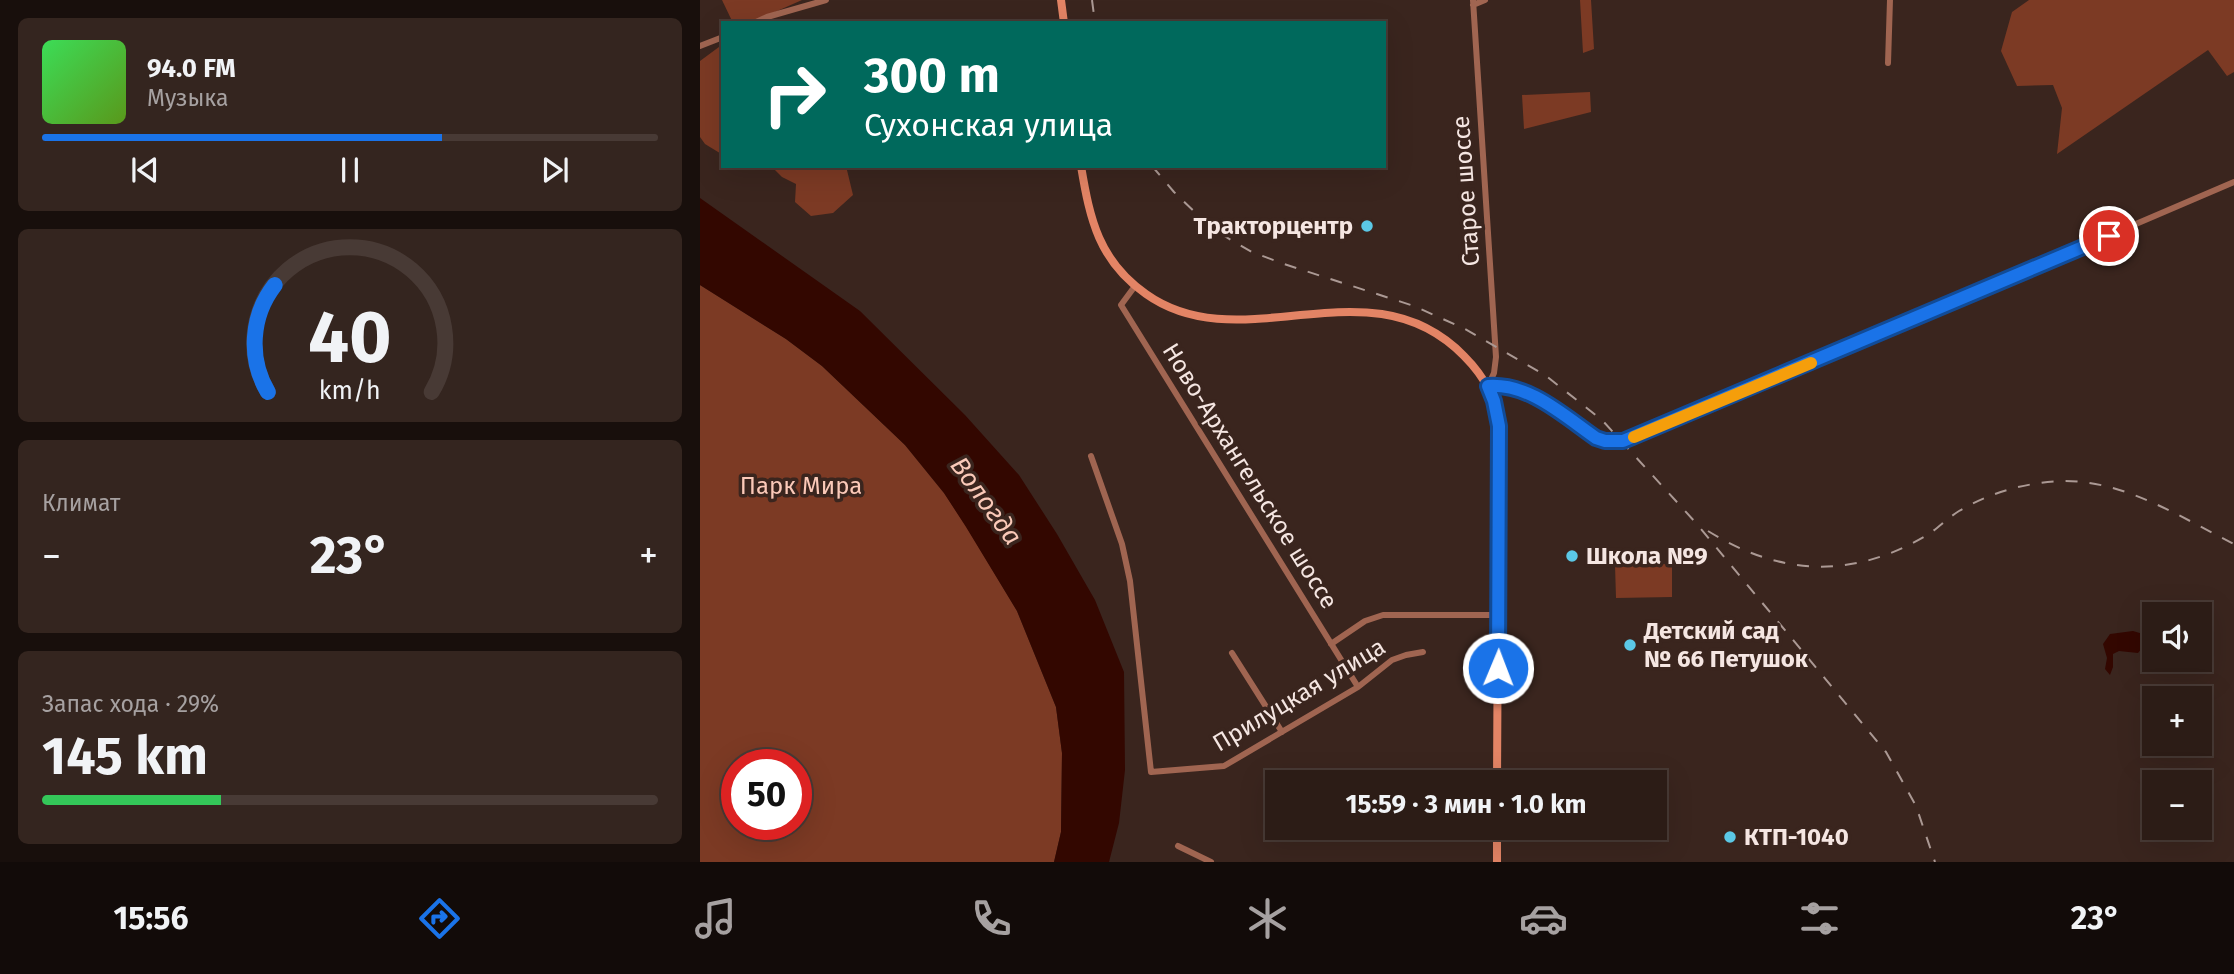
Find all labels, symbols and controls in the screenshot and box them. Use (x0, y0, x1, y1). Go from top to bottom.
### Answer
text: 300 m (864, 46, 1000, 105)
icon: right (749, 49, 840, 140)
text: 94.0 FM (147, 53, 236, 84)
text: Музыка (147, 84, 228, 112)
text: Сухонская улица (864, 106, 1113, 144)
street label: Старое шоссе (1447, 115, 1485, 267)
icon: previous (126, 151, 164, 189)
icon: pause (331, 151, 369, 189)
icon: next (536, 151, 574, 189)
pin (2079, 206, 2139, 266)
place label: Тракторцентр (1194, 212, 1353, 240)
icon: arrive (2090, 217, 2128, 255)
marker: Тракторцентр (1359, 218, 1375, 234)
text: 40 (308, 294, 392, 381)
street label: Ново-Архангельское шоссе (1157, 338, 1343, 614)
text: km/h (319, 375, 381, 405)
water label: Вологда (944, 451, 1028, 551)
park label: Парк Мира (740, 472, 862, 500)
text: Климат (42, 489, 120, 517)
text: 23° (310, 524, 390, 587)
text: − (42, 533, 61, 579)
text: + (639, 533, 658, 579)
place label: Школа №9 (1586, 542, 1708, 570)
marker: Школа №9 (1564, 548, 1580, 564)
map controls (2142, 602, 2212, 840)
button: sound (2142, 602, 2212, 672)
place label: Детский сад № 66 Петушок (1643, 617, 1809, 673)
position arrow (1461, 631, 1535, 705)
street label: Прилуцкая улица (1208, 632, 1390, 758)
marker: Детский сад № 66 Петушок (1622, 637, 1638, 653)
button: + (2142, 686, 2212, 756)
text: Запас хода · 29% (42, 690, 219, 718)
text: 145 km (42, 725, 208, 788)
speed limit sign: 50 (721, 749, 812, 840)
button: − (2142, 770, 2212, 840)
text: 15:59 · 3 мин · 1.0 km (1345, 789, 1587, 820)
place label: КТП-1040 (1744, 823, 1849, 851)
marker: КТП-1040 (1722, 829, 1738, 845)
icon: directions (415, 894, 464, 943)
icon: music (691, 894, 740, 943)
icon: phone (967, 894, 1016, 943)
icon: climate (1243, 894, 1292, 943)
icon: car (1519, 894, 1568, 943)
icon: filters (1795, 894, 1844, 943)
text: 15:56 (113, 899, 189, 937)
text: 23° (2071, 899, 2121, 937)

